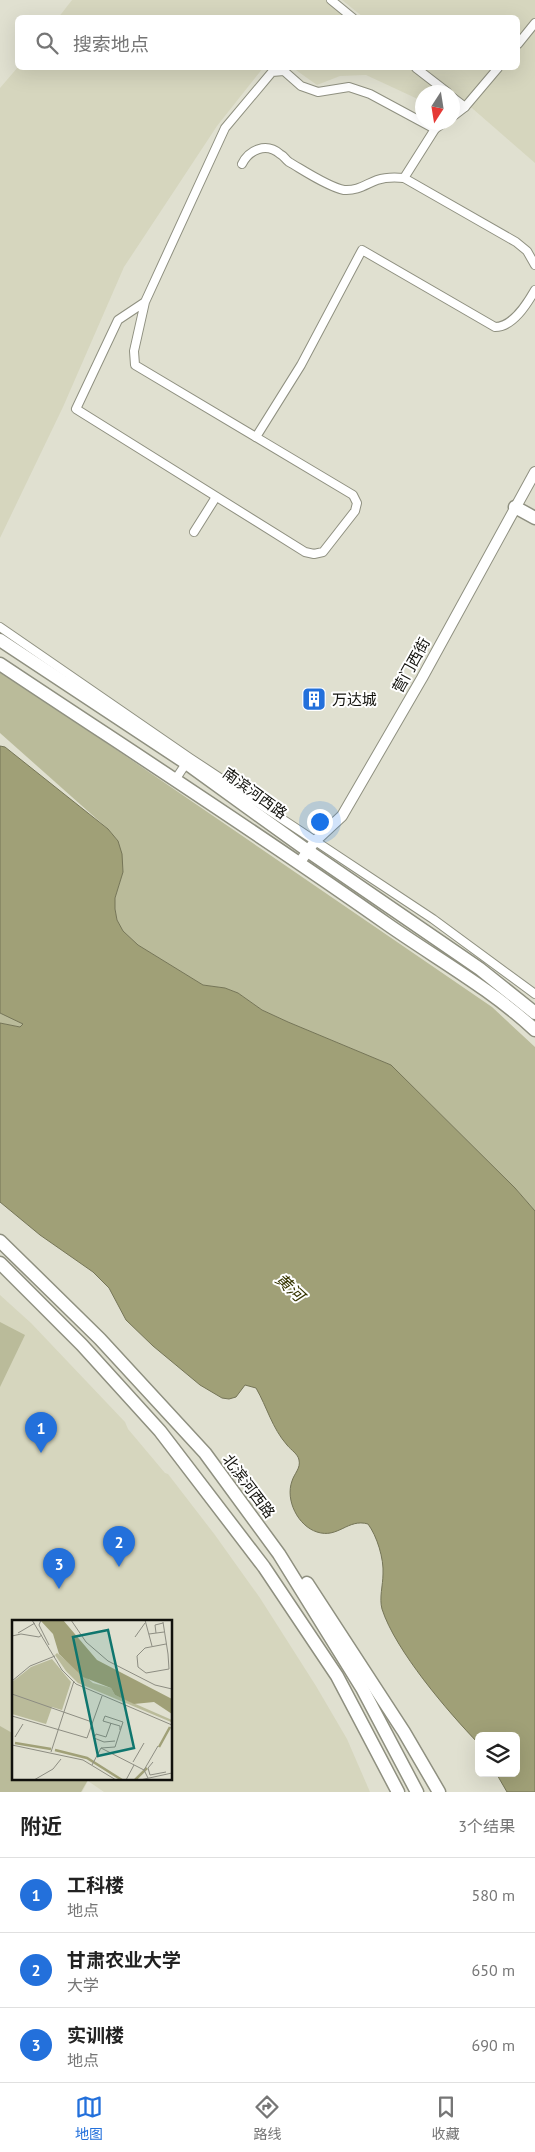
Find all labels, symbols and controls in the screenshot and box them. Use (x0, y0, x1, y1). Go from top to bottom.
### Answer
search box (15, 15, 520, 70)
icon: search (33, 29, 61, 57)
text: 搜索地点 (73, 32, 149, 56)
north arrow (415, 85, 460, 130)
street label: 营门西街 (388, 634, 434, 696)
building icon: 万达城 (301, 686, 327, 712)
place label: 万达城 (332, 690, 377, 709)
street label: 南滨河西路 (219, 763, 291, 823)
your location (307, 809, 333, 835)
water label: 黄河 (271, 1269, 311, 1307)
pin: 1 (25, 1412, 57, 1453)
street label: 北滨河西路 (219, 1450, 279, 1522)
pin: 2 (103, 1526, 135, 1567)
pin: 3 (43, 1548, 75, 1589)
inset map (12, 1620, 172, 1780)
map controls (475, 1732, 520, 1777)
button: layers (475, 1732, 520, 1777)
text: 附近 (20, 1813, 62, 1840)
text: 3个结果 (458, 1816, 515, 1836)
text: 工科楼 (67, 1873, 124, 1897)
text: 1 (31, 1885, 41, 1905)
text: 580 m (472, 1885, 515, 1905)
text: 地点 (67, 1900, 99, 1920)
text: 甘肃农业大学 (67, 1948, 181, 1972)
text: 2 (31, 1960, 41, 1980)
text: 650 m (472, 1960, 515, 1980)
text: 大学 (67, 1975, 99, 1995)
text: 实训楼 (67, 2023, 124, 2047)
text: 3 (31, 2035, 41, 2055)
text: 690 m (472, 2035, 515, 2055)
text: 地点 (67, 2050, 99, 2070)
tab: 地图 (75, 2093, 103, 2143)
tab: 路线 (253, 2093, 281, 2143)
tab: 收藏 (432, 2093, 460, 2143)

